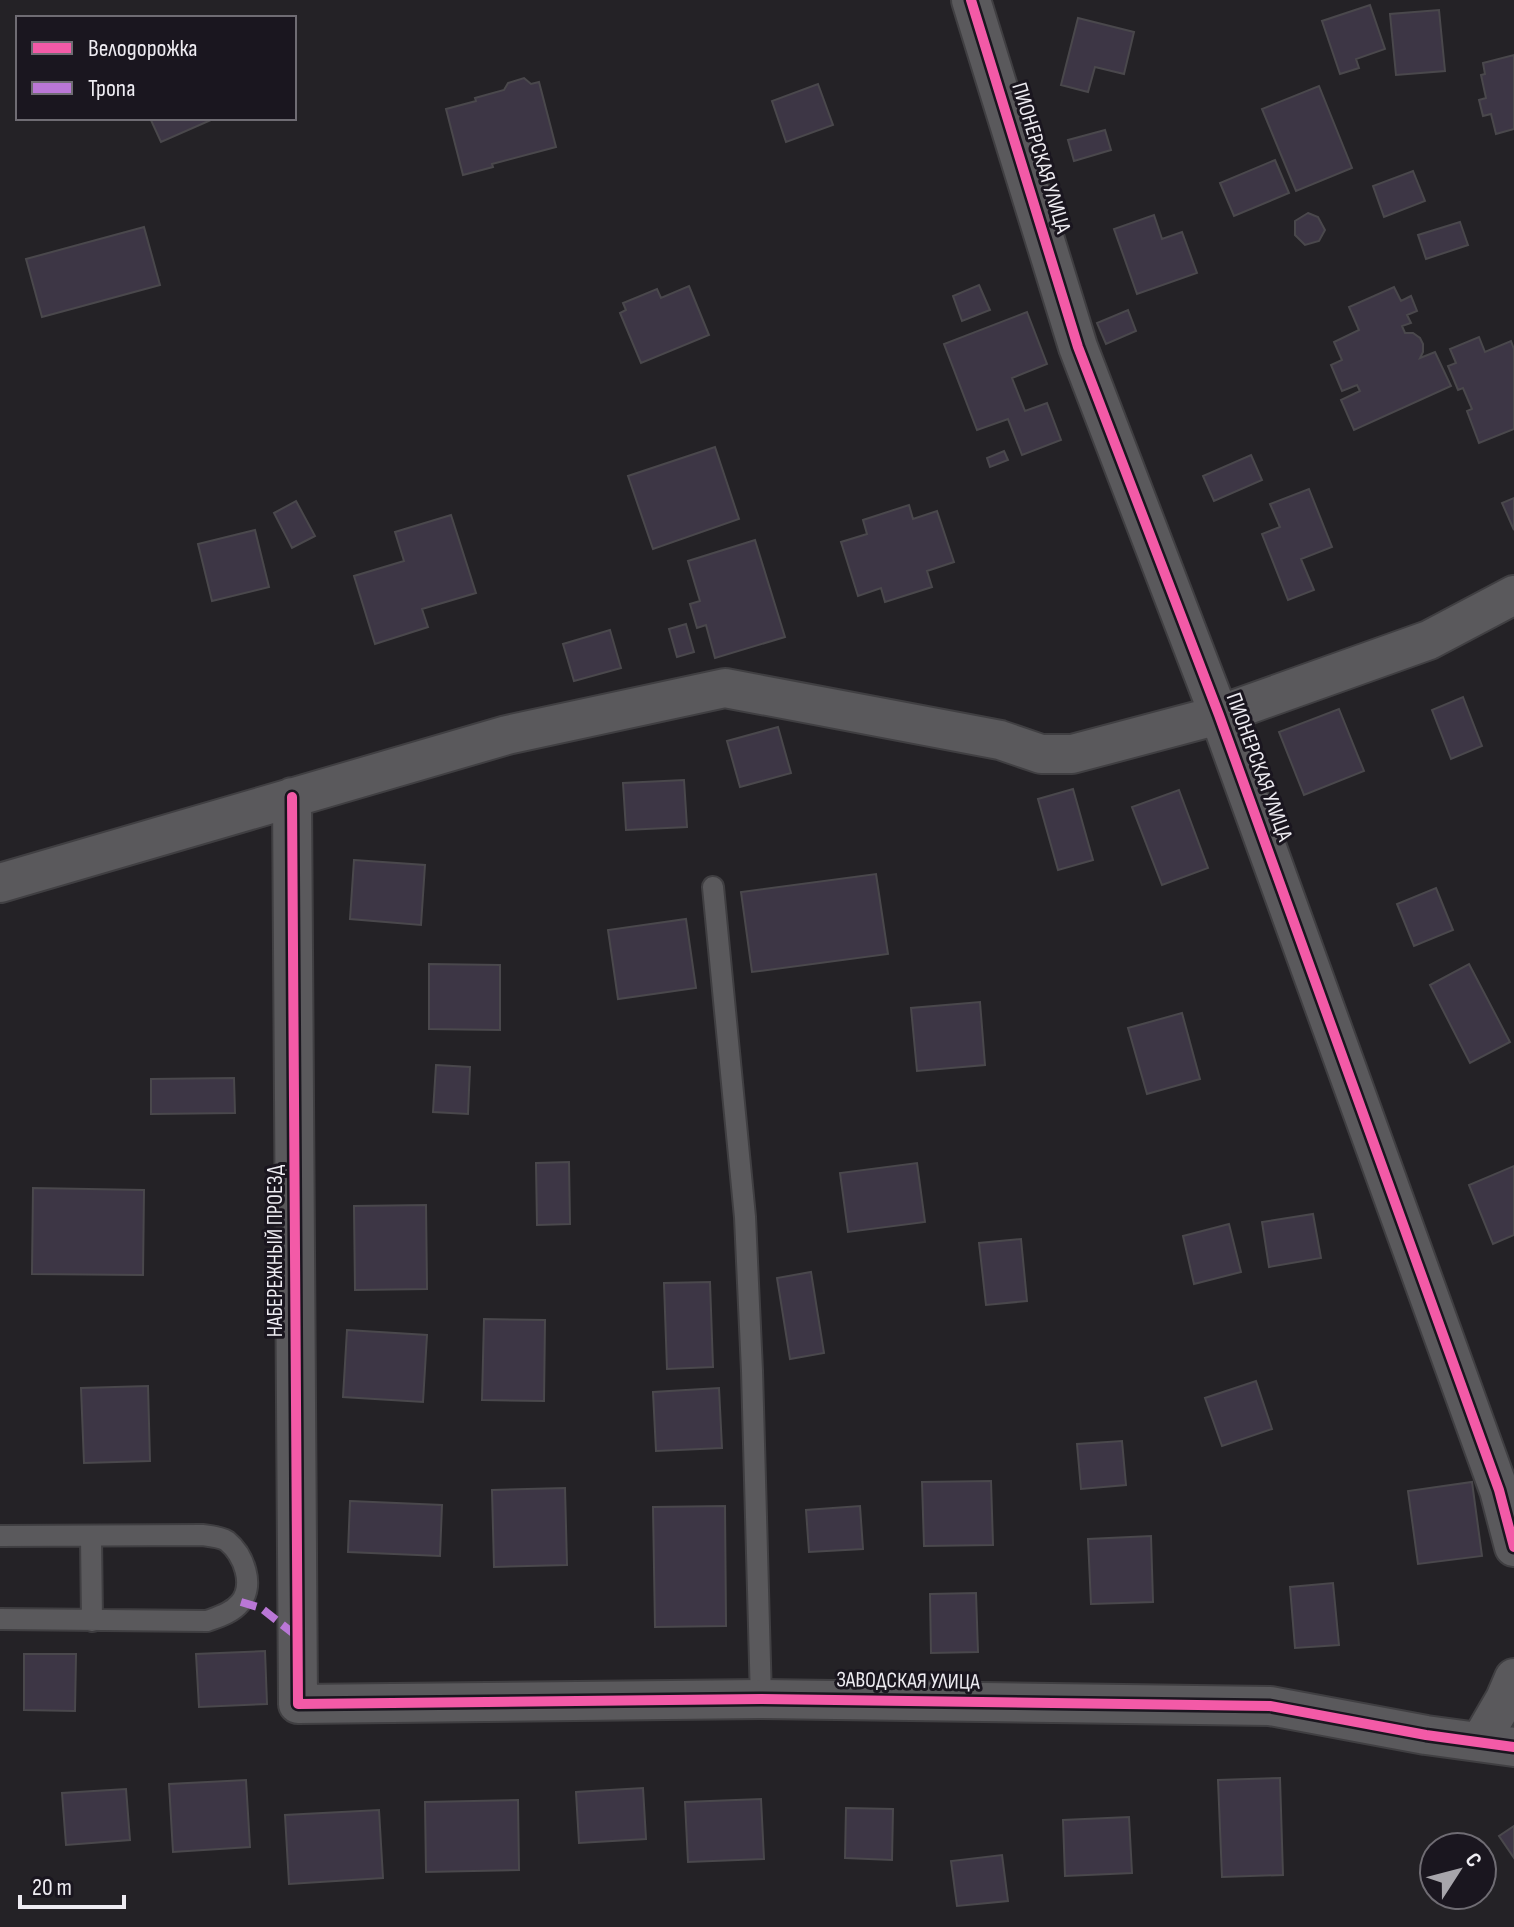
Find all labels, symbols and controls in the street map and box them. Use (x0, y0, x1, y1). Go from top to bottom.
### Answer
legend (16, 16, 296, 120)
text: Велодорожка (88, 34, 198, 63)
text: Тропа (88, 74, 135, 103)
street label: ПИОНЕРСКАЯ УЛИЦА (1005, 79, 1077, 237)
street label: ПИОНЕРСКАЯ УЛИЦА (1220, 689, 1299, 845)
street label: НАБЕРЕЖНЫЙ ПРОЕЗД (262, 1164, 289, 1337)
street label: ЗАВОДСКАЯ УЛИЦА (836, 1666, 981, 1696)
north arrow (1418, 1831, 1498, 1911)
text: С (1459, 1848, 1487, 1873)
scale bar (20, 1859, 124, 1909)
text: 20 m (32, 1873, 72, 1902)

